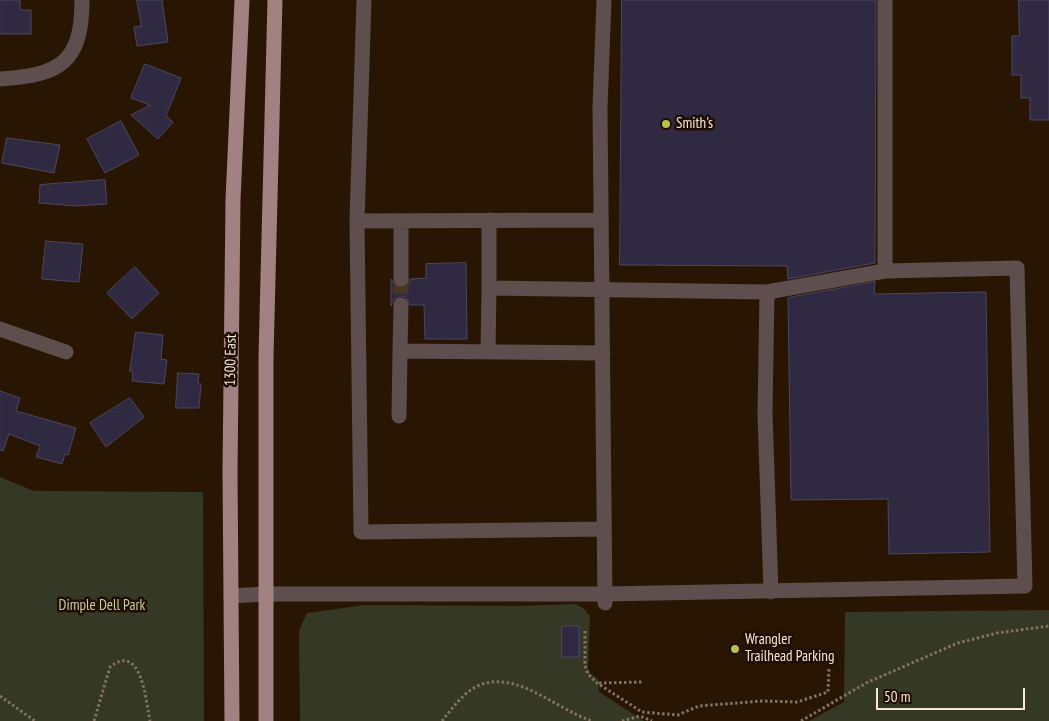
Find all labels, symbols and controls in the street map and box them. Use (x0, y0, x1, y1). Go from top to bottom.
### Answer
place label: Smith's (676, 115, 713, 133)
marker: Smith's (660, 118, 672, 130)
street label: 1300 East (222, 334, 240, 386)
park label: Dimple Dell Park (59, 597, 145, 615)
place label: Wrangler Trailhead Parking (745, 631, 834, 666)
marker: Wrangler Trailhead Parking (729, 643, 741, 655)
scale bar (879, 678, 1028, 710)
text: 50 m (884, 687, 910, 706)

